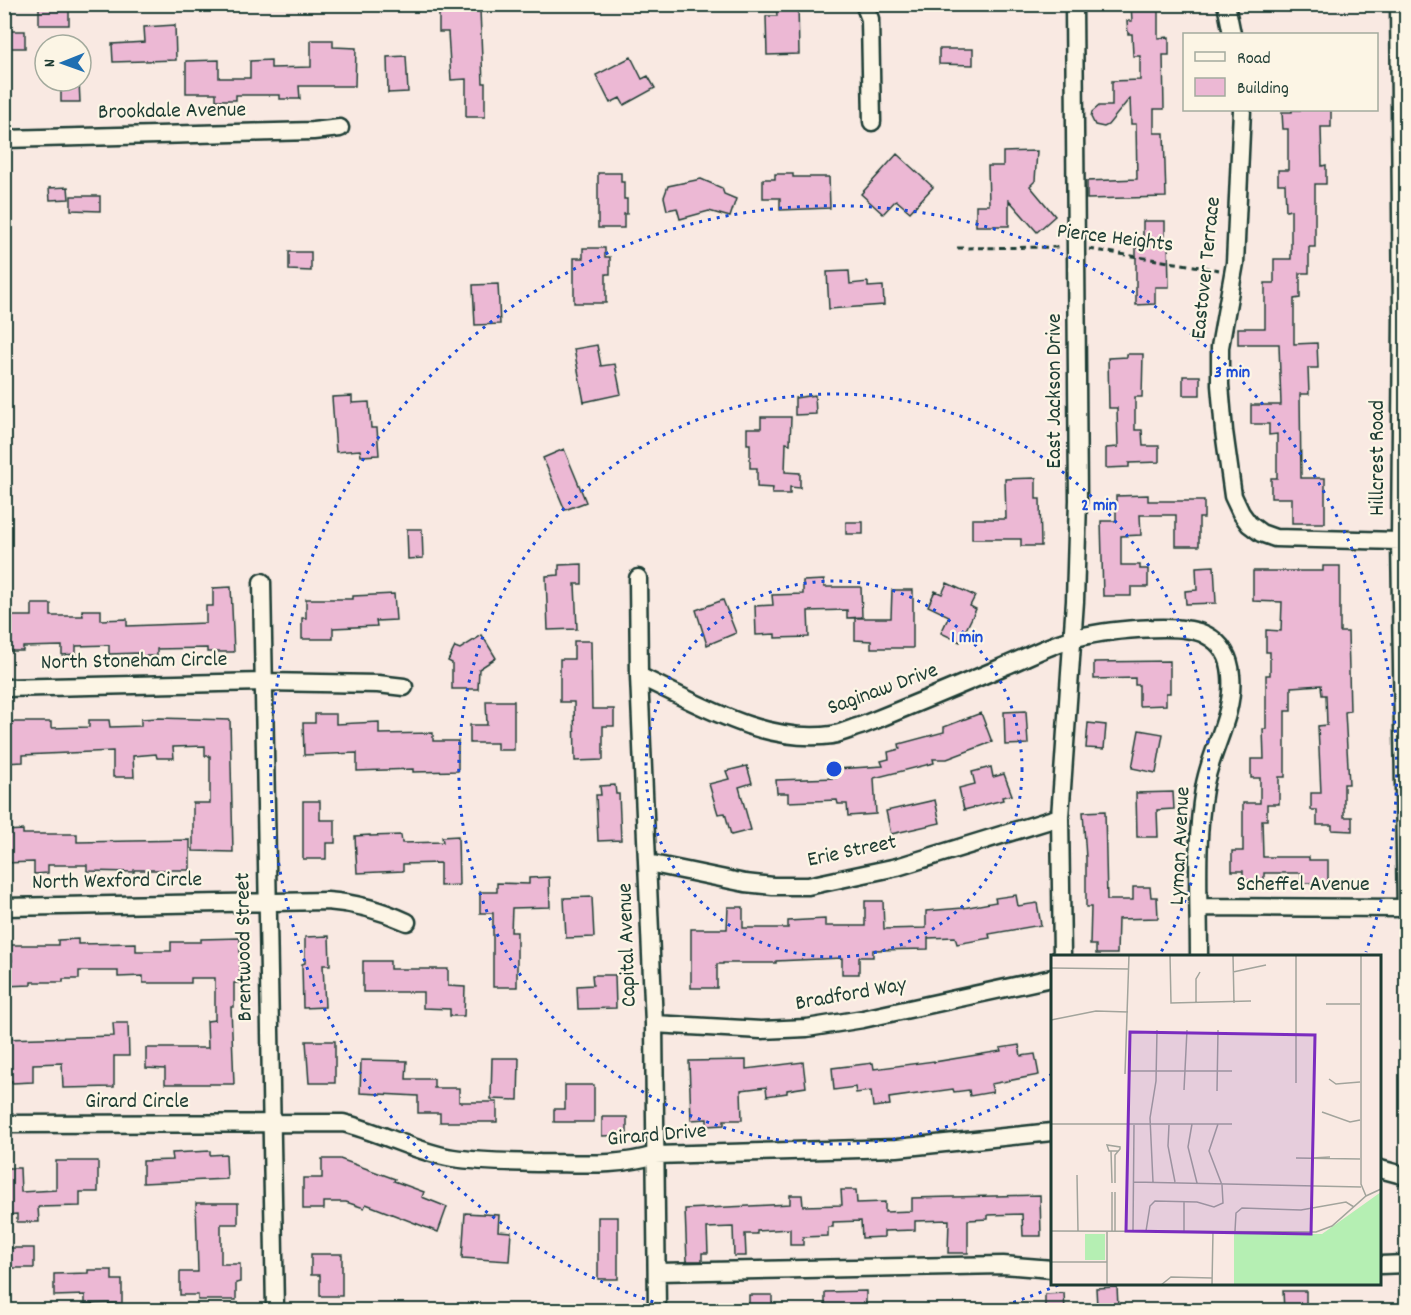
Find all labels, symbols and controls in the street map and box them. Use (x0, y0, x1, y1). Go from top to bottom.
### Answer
north arrow (33, 33, 93, 93)
legend (1183, 33, 1378, 111)
text: Road (1237, 47, 1271, 72)
text: N (39, 59, 62, 67)
text: Building (1237, 77, 1289, 102)
street label: Brookdale Avenue (98, 95, 246, 129)
street label: Eastover Terrace (1184, 195, 1230, 341)
street label: Pierce Heights (1055, 216, 1175, 262)
street label: East Jackson Drive (1040, 313, 1071, 469)
text: 3 min (1214, 361, 1250, 386)
street label: Hillcrest Road (1363, 400, 1394, 516)
text: 2 min (1081, 494, 1117, 519)
text: 1 min (951, 626, 983, 651)
street label: North Stoneham Circle (40, 645, 228, 679)
street label: Saginaw Drive (823, 656, 943, 724)
centre of rings (824, 759, 844, 779)
street label: Lyman Avenue (1162, 786, 1200, 906)
street label: Erie Street (805, 827, 899, 877)
street label: North Wexford Circle (32, 865, 202, 899)
street label: Scheffel Avenue (1236, 870, 1370, 901)
street label: Brentwood Street (228, 872, 262, 1022)
street label: Capital Avenue (610, 882, 646, 1008)
inset map (1051, 955, 1381, 1285)
street label: Bradford Way (793, 970, 910, 1020)
street label: Girard Circle (85, 1087, 189, 1118)
street label: Girard Drive (606, 1116, 708, 1156)

